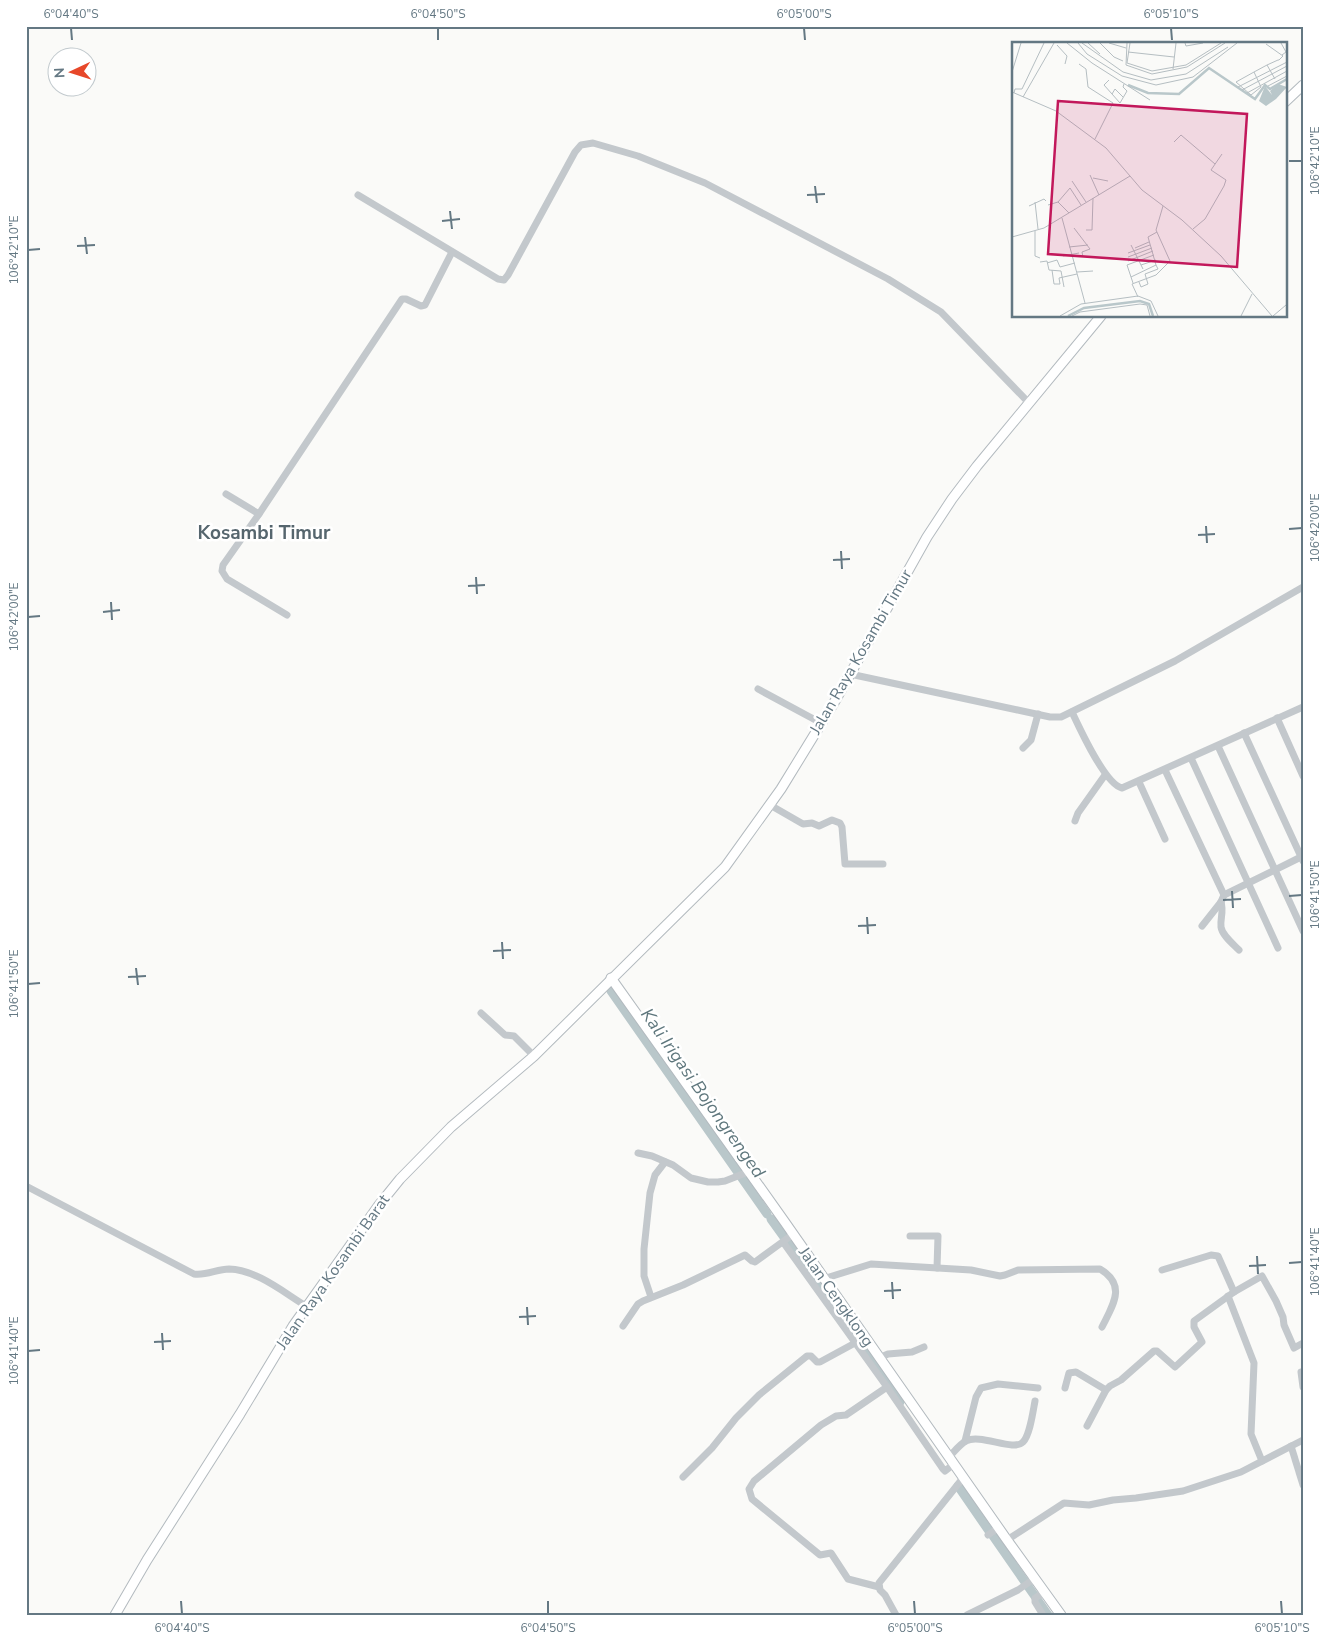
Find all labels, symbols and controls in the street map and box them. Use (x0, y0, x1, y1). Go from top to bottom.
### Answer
text: 6°04'40"S (43, 6, 99, 22)
text: 6°04'50"S (410, 6, 466, 22)
text: 6°05'00"S (776, 6, 832, 22)
text: 6°05'10"S (1143, 6, 1199, 22)
inset map (1012, 42, 1286, 318)
north arrow (48, 48, 98, 98)
text: N (50, 67, 69, 79)
text: 106°42'10"E (1307, 126, 1323, 196)
text: 106°42'10"E (6, 215, 22, 285)
text: 106°42'00"E (1307, 493, 1323, 563)
district label: Kosambi Timur (198, 520, 331, 546)
street label: Jalan Raya Kosambi Timur (804, 565, 917, 739)
text: 106°42'00"E (6, 582, 22, 652)
text: 106°41'50"E (1307, 860, 1323, 930)
text: 106°41'50"E (6, 949, 22, 1019)
water label: Kali Irigasi Bojongrenged (635, 1004, 771, 1183)
street label: Jalan Raya Kosambi Barat (270, 1190, 395, 1355)
text: 106°41'40"E (1307, 1227, 1323, 1297)
street label: Jalan Cengklong (793, 1242, 879, 1351)
text: 106°41'40"E (6, 1316, 22, 1386)
text: 6°04'40"S (154, 1620, 210, 1636)
text: 6°04'50"S (520, 1620, 576, 1636)
text: 6°05'00"S (887, 1620, 943, 1636)
text: 6°05'10"S (1254, 1620, 1310, 1636)

